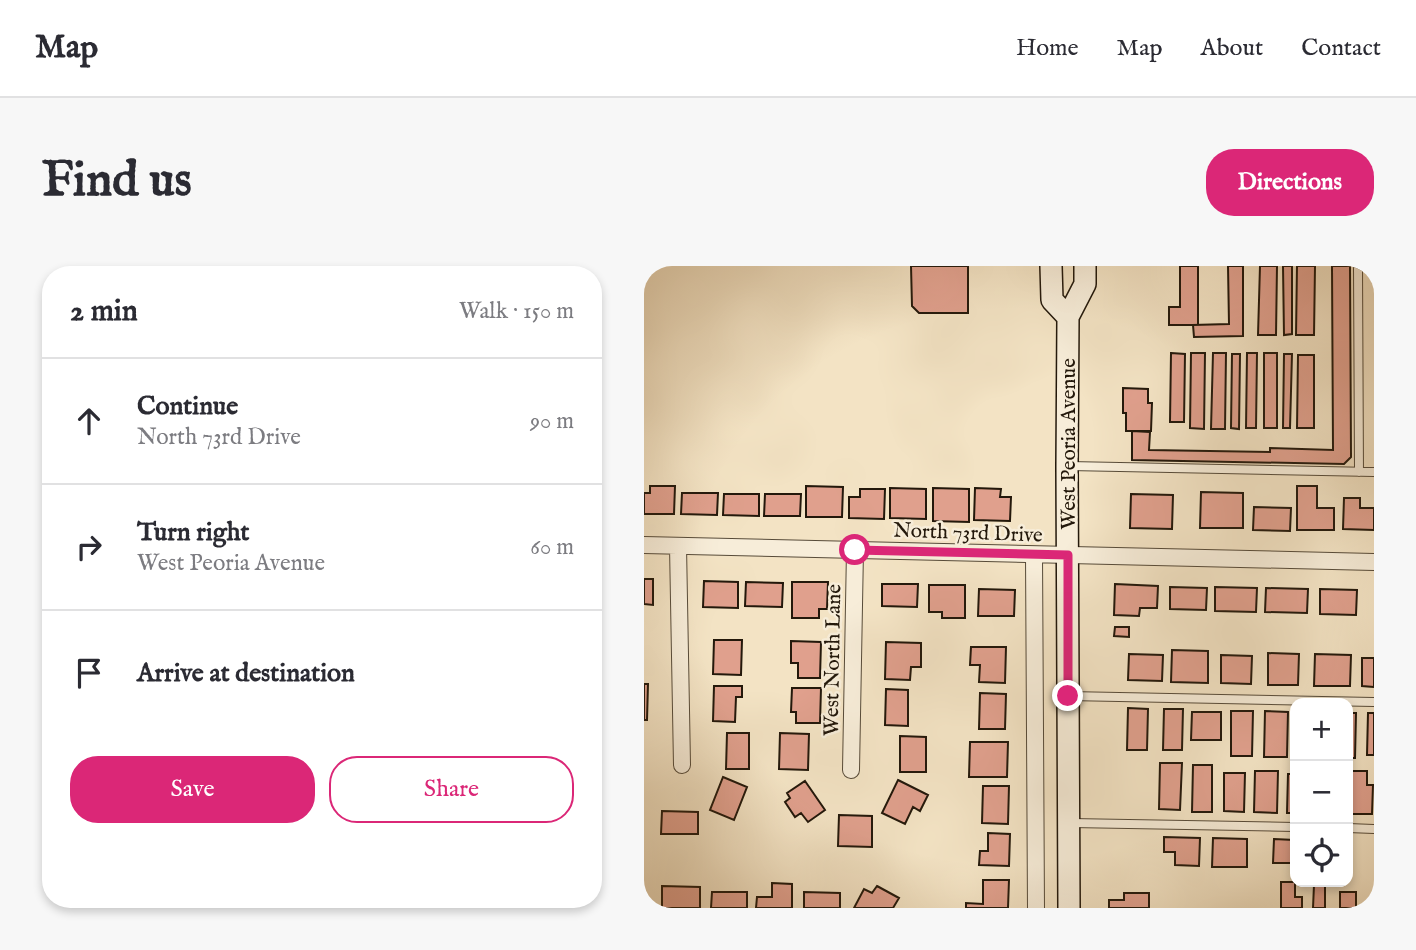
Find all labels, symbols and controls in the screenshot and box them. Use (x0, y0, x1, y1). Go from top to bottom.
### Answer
text: Map (35, 27, 98, 69)
text: Home (1016, 33, 1079, 64)
text: Map (1117, 33, 1163, 64)
text: About (1201, 33, 1263, 64)
text: Contact (1301, 33, 1381, 64)
button: Directions (1206, 149, 1374, 216)
text: Find us (42, 151, 192, 213)
text: 2 min (70, 293, 138, 331)
text: Walk · 150 m (459, 297, 574, 326)
street label: West Peoria Avenue (1056, 358, 1083, 530)
text: Continue (137, 390, 238, 423)
icon: ahead (70, 402, 108, 440)
text: 90 m (530, 407, 574, 436)
text: North 73rd Drive (137, 423, 301, 452)
text: Turn right (137, 516, 250, 549)
street label: North 73rd Drive (893, 517, 1044, 550)
icon: right (70, 528, 108, 566)
text: 60 m (530, 533, 574, 562)
route start (839, 534, 870, 565)
text: West Peoria Avenue (137, 549, 325, 578)
street label: West North Lane (819, 583, 848, 736)
icon: arrive (70, 654, 108, 692)
text: Arrive at destination (137, 657, 355, 690)
route end (1052, 680, 1083, 711)
map controls (1290, 698, 1353, 887)
button: + (1290, 698, 1353, 761)
button: Save (70, 756, 315, 823)
button: Share (329, 756, 574, 823)
button: − (1290, 761, 1353, 824)
button: locate (1290, 824, 1353, 887)

